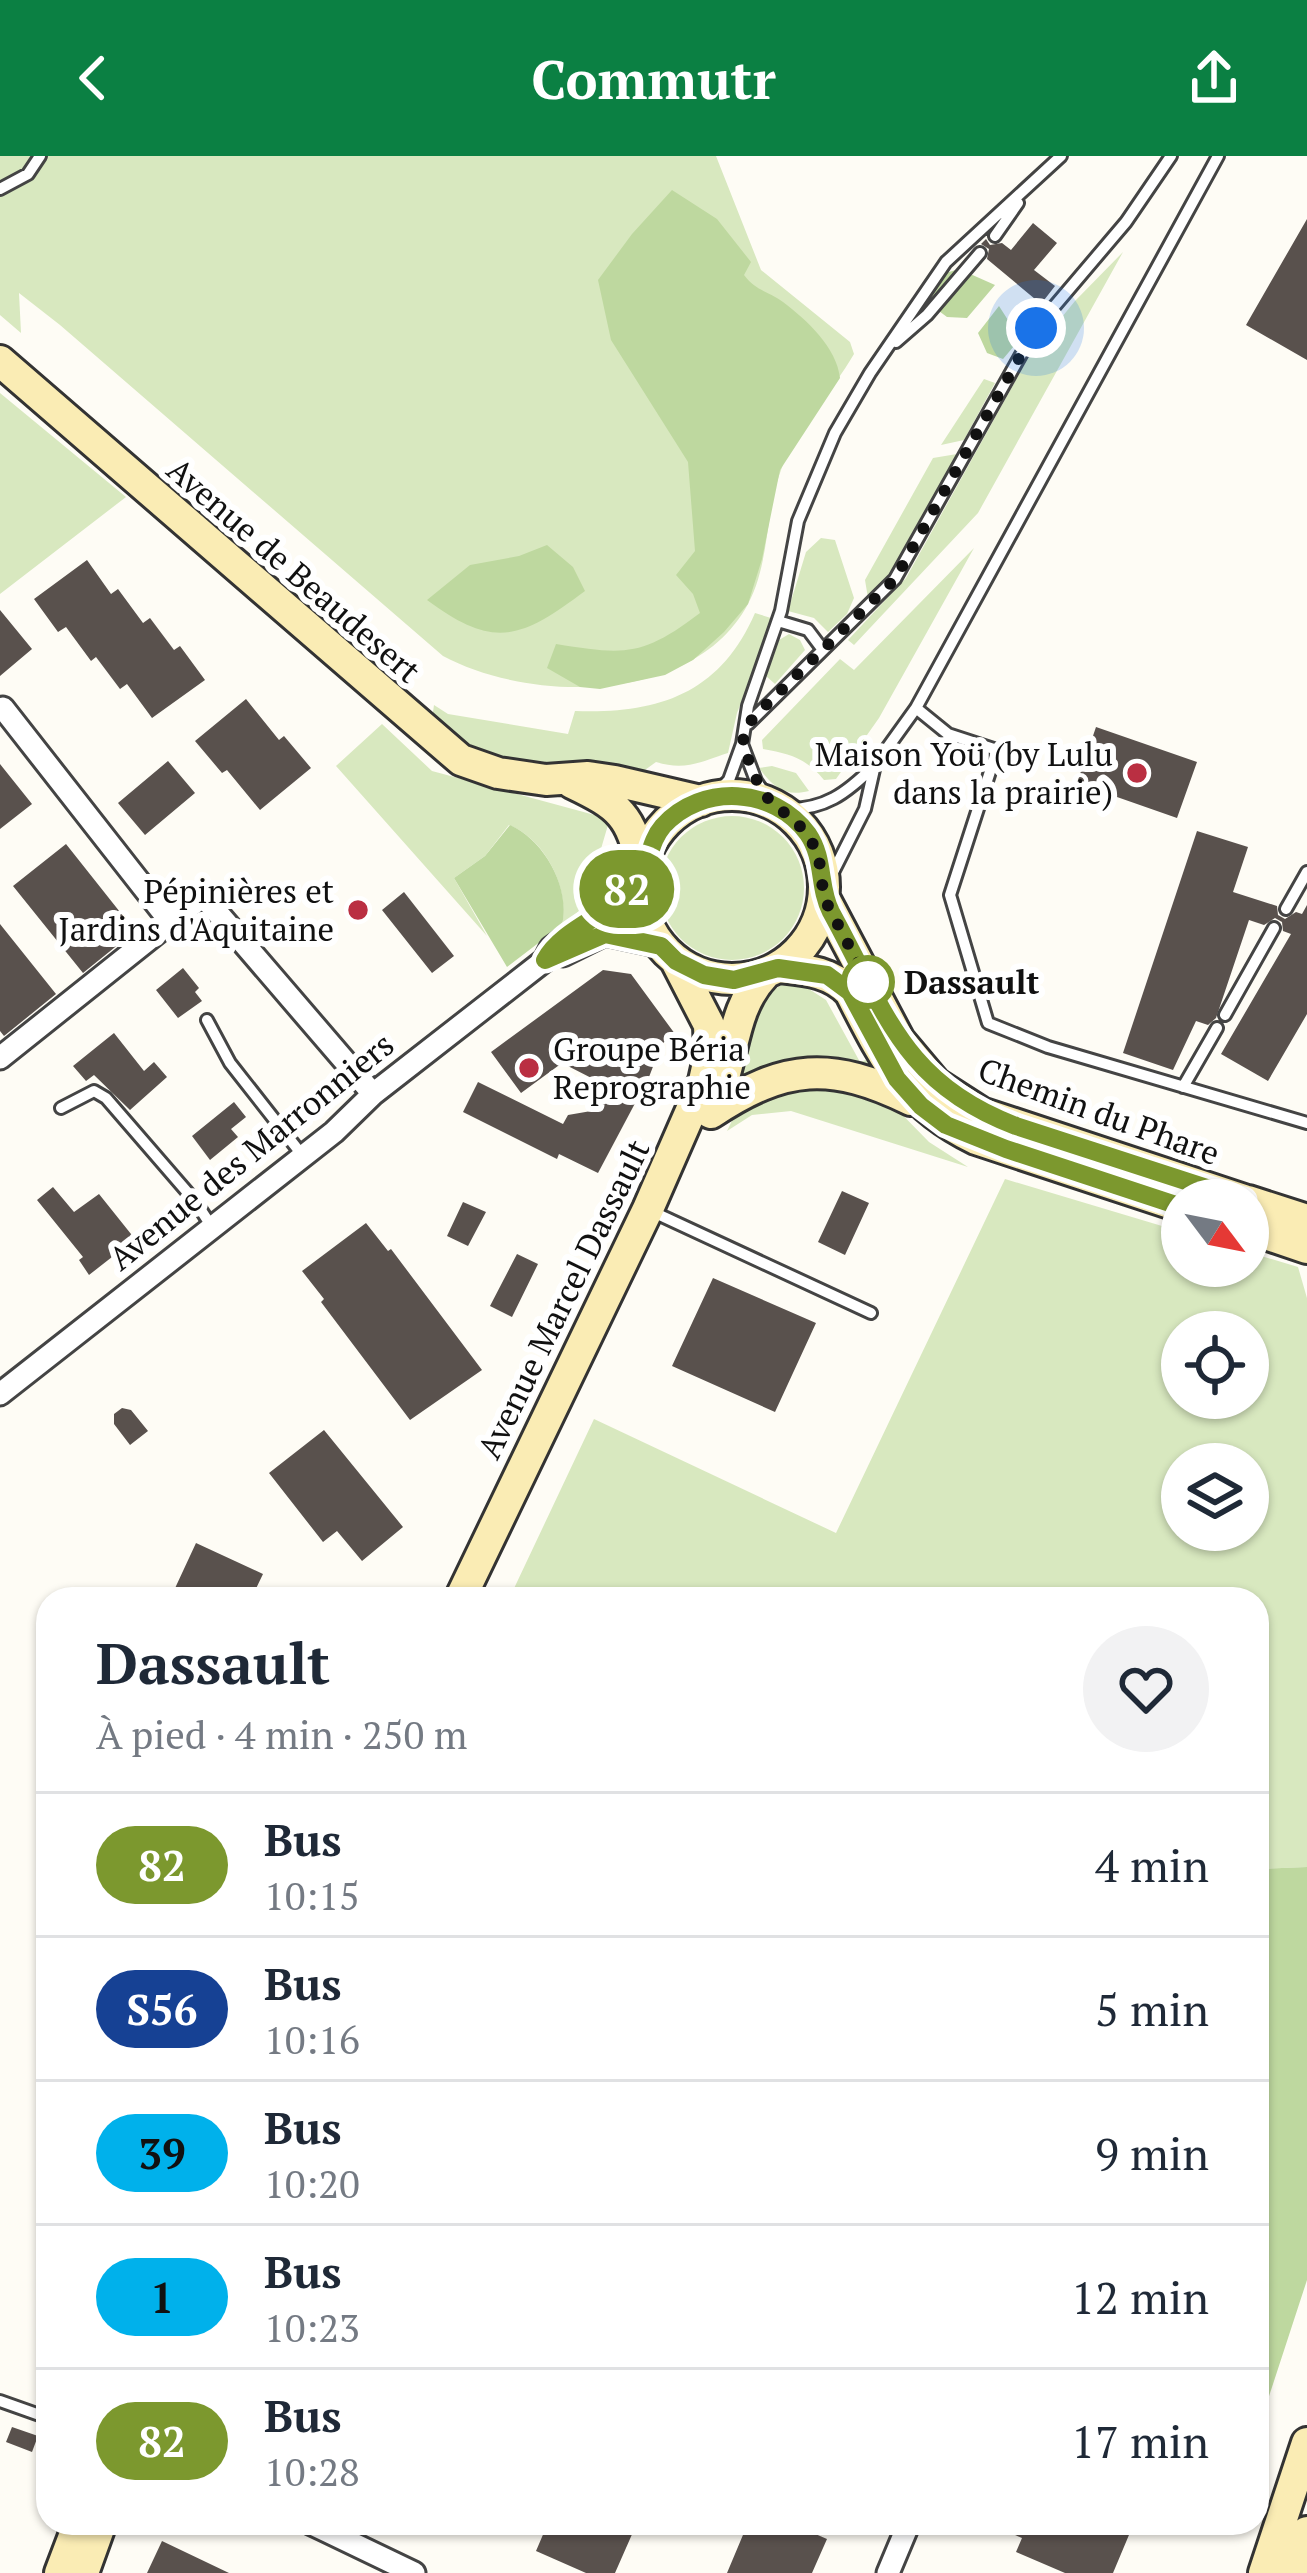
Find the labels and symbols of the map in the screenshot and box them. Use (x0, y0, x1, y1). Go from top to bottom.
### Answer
your location (1006, 298, 1066, 358)
street label: Avenue de Beaudesert (159, 448, 430, 692)
place label: Maison Yoü (by Lulu dans la prairie) (815, 732, 1113, 813)
marker: Maison Yoü (by Lulu dans la prairie) (1124, 760, 1150, 786)
line badge: 82 (573, 850, 681, 928)
place label: Pépinières et Jardins d'Aquitaine (58, 869, 334, 950)
marker: Pépinières et Jardins d'Aquitaine (345, 897, 371, 923)
marker: Dassault (843, 957, 893, 1007)
place label: Dassault (904, 960, 1040, 1003)
street label: Avenue des Marronniers (99, 1022, 402, 1279)
place label: Groupe Béria Reprographie (553, 1027, 751, 1108)
street label: Chemin du Phare (973, 1047, 1226, 1174)
marker: Groupe Béria Reprographie (516, 1055, 542, 1081)
street label: Avenue Marcel Dassault (467, 1132, 659, 1465)
north arrow (1161, 1179, 1269, 1287)

